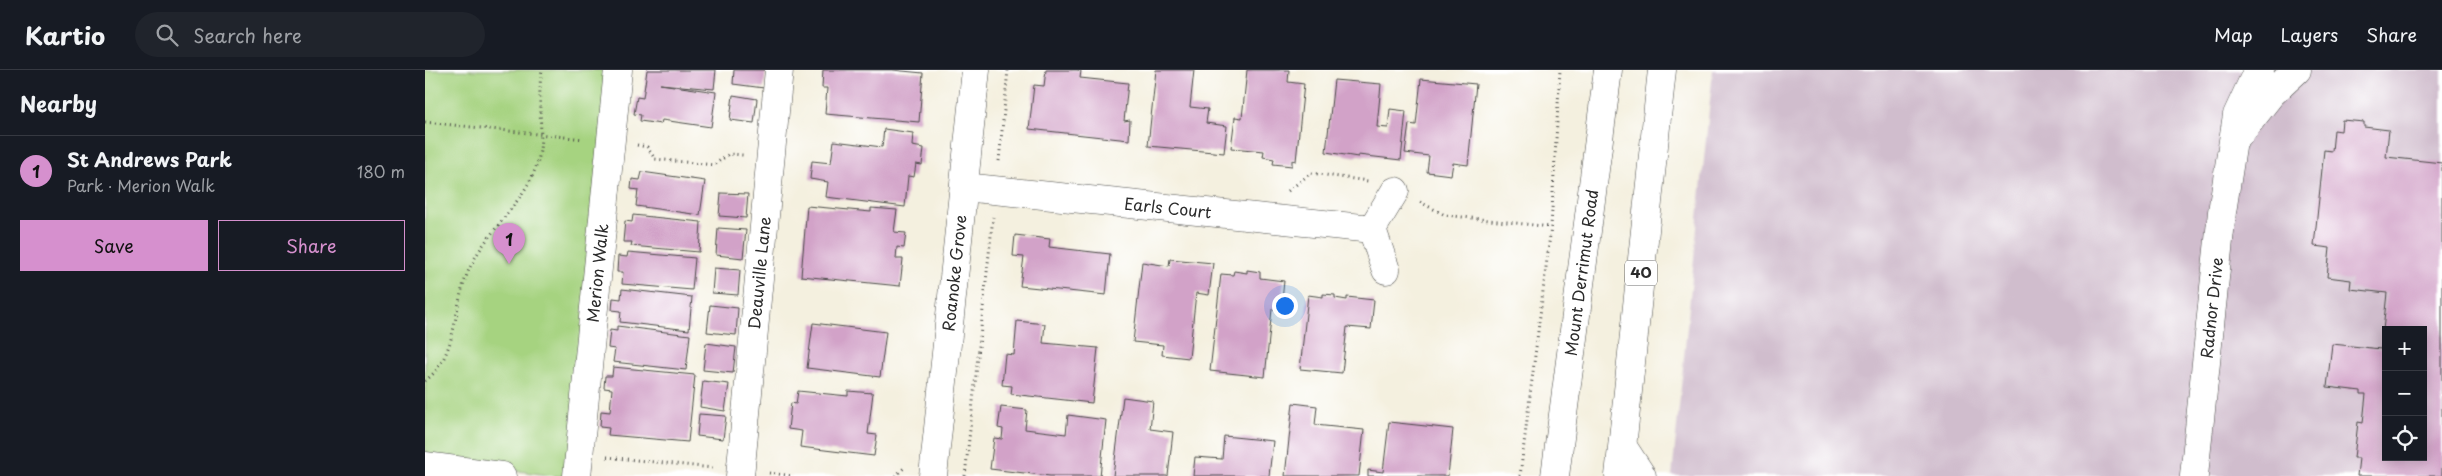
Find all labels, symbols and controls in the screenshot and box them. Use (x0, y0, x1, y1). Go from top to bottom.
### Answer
search box (135, 12, 485, 57)
text: Kartio (25, 17, 105, 53)
icon: search (153, 21, 181, 49)
text: Search here (193, 21, 302, 49)
text: Map (2214, 21, 2253, 48)
text: Layers (2281, 21, 2338, 48)
text: Share (2366, 21, 2417, 48)
text: Nearby (20, 87, 97, 119)
text: St Andrews Park (67, 145, 232, 173)
text: 1 (32, 159, 40, 183)
text: 180 m (357, 159, 405, 183)
text: Park · Merion Walk (67, 173, 215, 197)
street label: Mount Derrimut Road (1558, 188, 1603, 357)
street label: Earls Court (1123, 191, 1213, 223)
street label: Roanoke Grove (935, 214, 972, 332)
street label: Deauville Lane (741, 215, 776, 331)
button: Save (20, 220, 208, 271)
button: Share (218, 220, 405, 271)
street label: Merion Walk (580, 222, 613, 323)
pin: 1 (493, 223, 525, 264)
street label: Radnor Drive (2194, 256, 2228, 360)
road number: 40 (1625, 260, 1657, 286)
your location (1272, 293, 1298, 319)
map controls (2382, 326, 2427, 461)
button: + (2382, 326, 2427, 371)
button: − (2382, 371, 2427, 416)
button: locate (2382, 416, 2427, 461)

